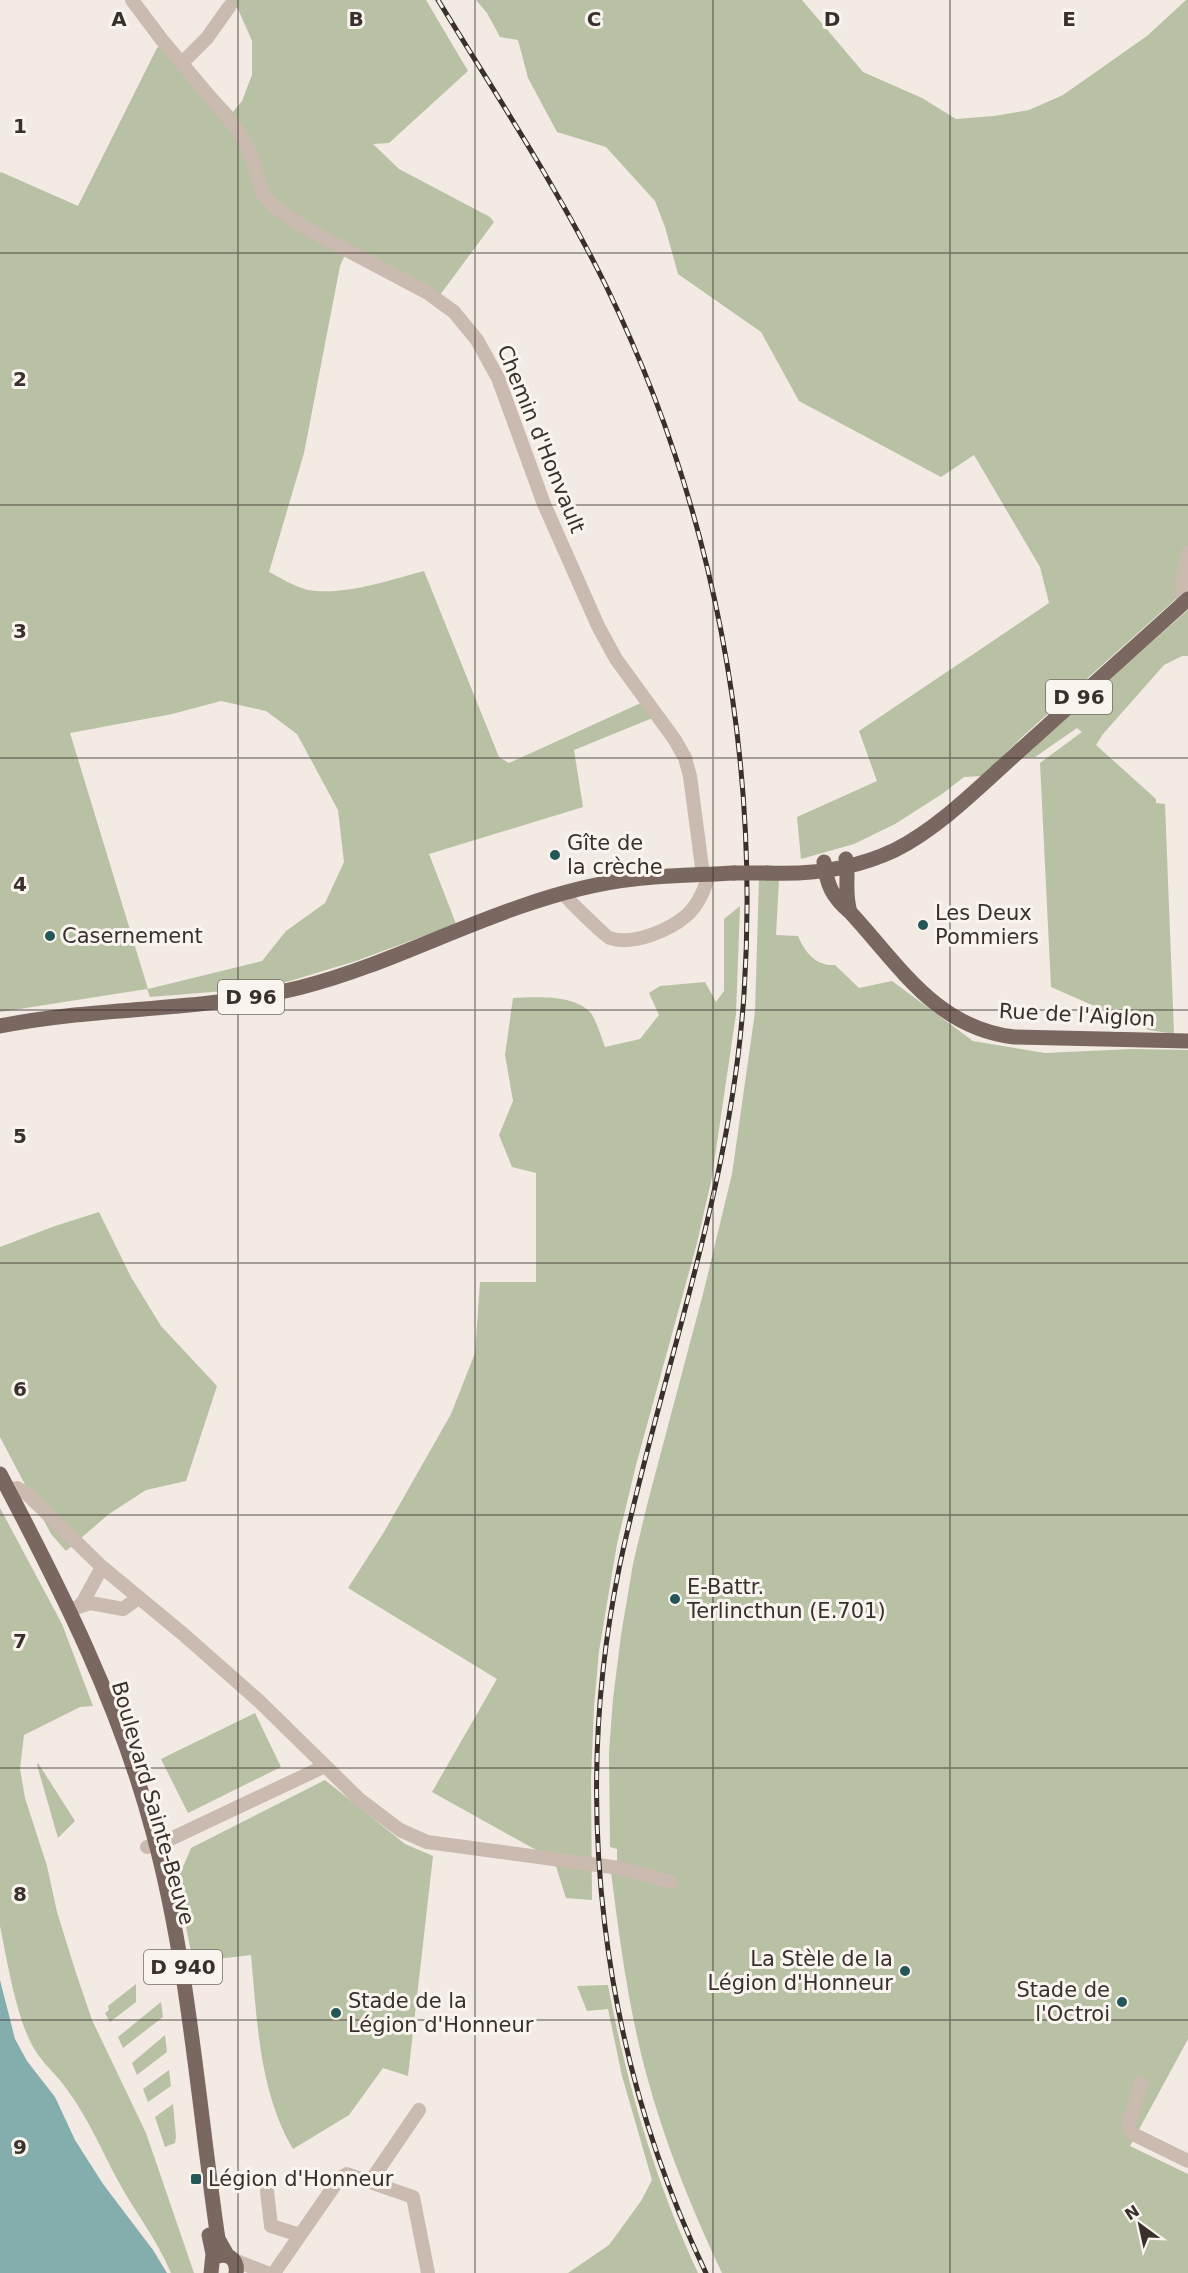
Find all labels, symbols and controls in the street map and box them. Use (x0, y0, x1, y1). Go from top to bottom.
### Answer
text: A (111, 7, 127, 31)
text: B (348, 7, 364, 31)
text: C (587, 7, 601, 31)
text: D (824, 7, 840, 31)
text: E (1062, 7, 1076, 31)
text: 1 (13, 114, 27, 138)
street label: Chemin d'Honvault (492, 341, 590, 537)
text: 2 (13, 367, 27, 391)
text: 3 (13, 619, 27, 643)
road number: D 96 (1046, 680, 1112, 714)
place label: Gîte de la crèche (567, 831, 663, 879)
marker: Gîte de la crèche (548, 848, 562, 862)
text: 4 (13, 872, 27, 896)
place label: Les Deux Pommiers (935, 901, 1039, 949)
marker: Les Deux Pommiers (916, 918, 930, 932)
place label: Casernement (62, 924, 203, 948)
marker: Casernement (43, 929, 57, 943)
road number: D 96 (218, 980, 284, 1014)
street label: Rue de l'Aiglon (998, 999, 1156, 1031)
text: 5 (13, 1124, 27, 1148)
text: 6 (13, 1377, 27, 1401)
place label: E-Battr. Terlincthun (E.701) (686, 1575, 886, 1623)
marker: E-Battr. Terlincthun (E.701) (668, 1592, 682, 1606)
text: 7 (13, 1629, 27, 1653)
street label: Boulevard Sainte-Beuve (107, 1678, 199, 1928)
text: 8 (13, 1882, 27, 1906)
place label: La Stèle de la Légion d'Honneur (708, 1947, 893, 1995)
road number: D 940 (144, 1950, 222, 1984)
marker: La Stèle de la Légion d'Honneur (898, 1964, 912, 1978)
place label: Stade de l'Octroi (1016, 1978, 1110, 2026)
place label: Stade de la Légion d'Honneur (348, 1989, 534, 2037)
marker: Stade de l'Octroi (1115, 1995, 1129, 2009)
marker: Stade de la Légion d'Honneur (329, 2006, 343, 2020)
text: 9 (13, 2135, 27, 2159)
place label: Légion d'Honneur (208, 2167, 394, 2191)
marker: Légion d'Honneur (189, 2172, 203, 2186)
north arrow (1110, 2195, 1170, 2255)
text: N (1121, 2201, 1143, 2224)

